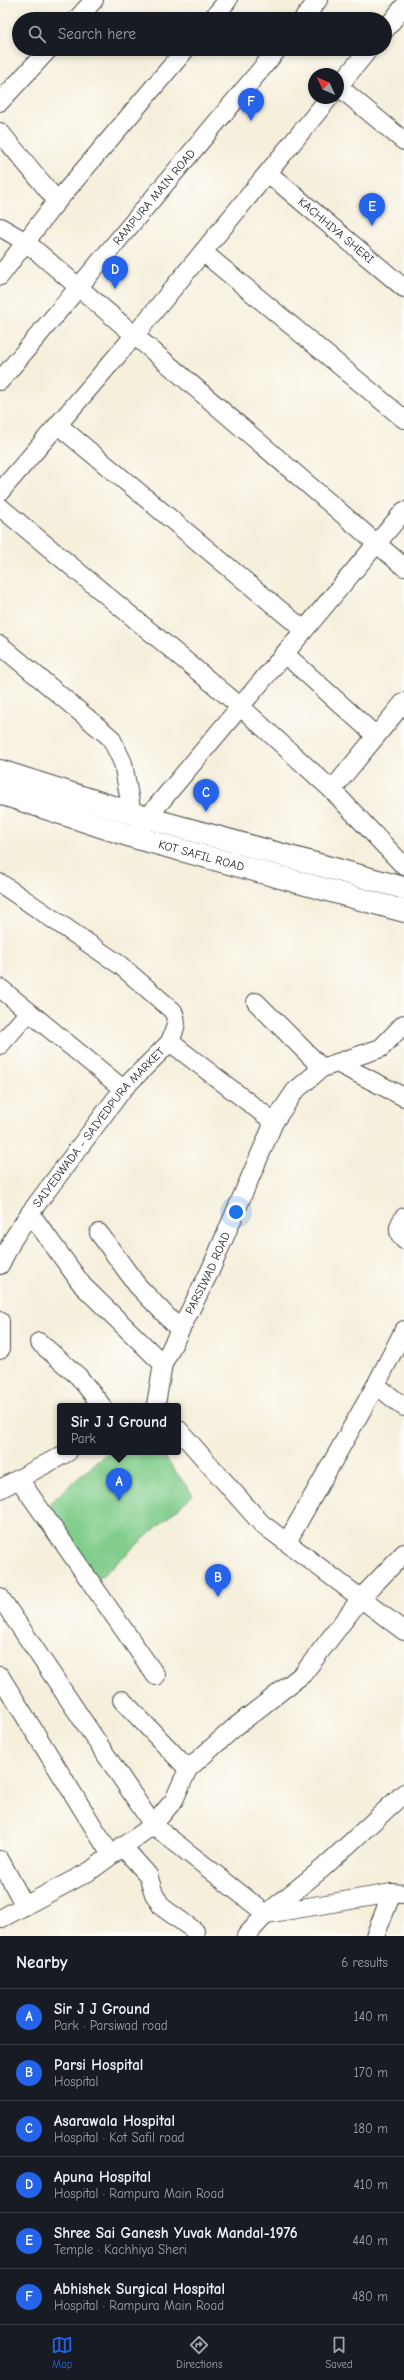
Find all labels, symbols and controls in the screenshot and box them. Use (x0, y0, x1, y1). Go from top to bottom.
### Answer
search box (12, 12, 392, 56)
icon: search (26, 23, 48, 45)
text: Search here (58, 25, 136, 43)
north arrow (308, 68, 344, 104)
pin: F (238, 88, 264, 121)
street label: RAMPURA MAIN ROAD (110, 146, 198, 248)
pin: E (359, 193, 385, 226)
street label: KACHHIYA SHERI (295, 194, 377, 266)
pin: D (102, 256, 128, 289)
pin: C (193, 779, 219, 812)
street label: KOT SAFIL ROAD (157, 837, 246, 874)
street label: SAIYEDWADA - SAIYEDPURA MARKET (30, 1044, 168, 1210)
your location (226, 1202, 246, 1222)
street label: PARSIWAD ROAD (182, 1230, 233, 1317)
popup (57, 1403, 181, 1455)
text: Sir J J Ground (71, 1413, 167, 1431)
text: Park (71, 1431, 96, 1446)
pin: A (106, 1468, 132, 1501)
pin: B (205, 1564, 231, 1597)
text: Nearby (16, 1953, 67, 1972)
text: 6 results (341, 1955, 388, 1970)
text: Sir J J Ground (54, 2000, 150, 2018)
text: A (25, 2009, 33, 2024)
text: 140 m (354, 2009, 388, 2024)
text: Park · Parsiwad road (54, 2018, 168, 2033)
text: Parsi Hospital (54, 2056, 143, 2074)
text: B (25, 2065, 33, 2080)
text: 170 m (354, 2065, 388, 2080)
text: Hospital (54, 2074, 98, 2089)
text: Asarawala Hospital (54, 2112, 175, 2130)
text: C (25, 2121, 33, 2136)
text: 180 m (353, 2121, 388, 2136)
text: Hospital · Kot Safil road (54, 2130, 184, 2145)
text: Apuna Hospital (54, 2168, 151, 2186)
text: D (25, 2177, 33, 2192)
text: 410 m (354, 2177, 388, 2192)
text: Hospital · Rampura Main Road (54, 2186, 224, 2201)
text: Shree Sai Ganesh Yuvak Mandal-1976 (54, 2224, 298, 2242)
text: E (25, 2233, 33, 2248)
text: 440 m (352, 2233, 388, 2248)
text: Temple · Kachhiya Sheri (54, 2242, 187, 2257)
text: Abhishek Surgical Hospital (54, 2280, 225, 2298)
text: F (25, 2289, 33, 2304)
text: 480 m (352, 2289, 388, 2304)
text: Hospital · Rampura Main Road (54, 2298, 224, 2313)
tab: Map (51, 2334, 73, 2371)
tab: Directions (176, 2334, 223, 2371)
tab: Saved (325, 2334, 353, 2371)

